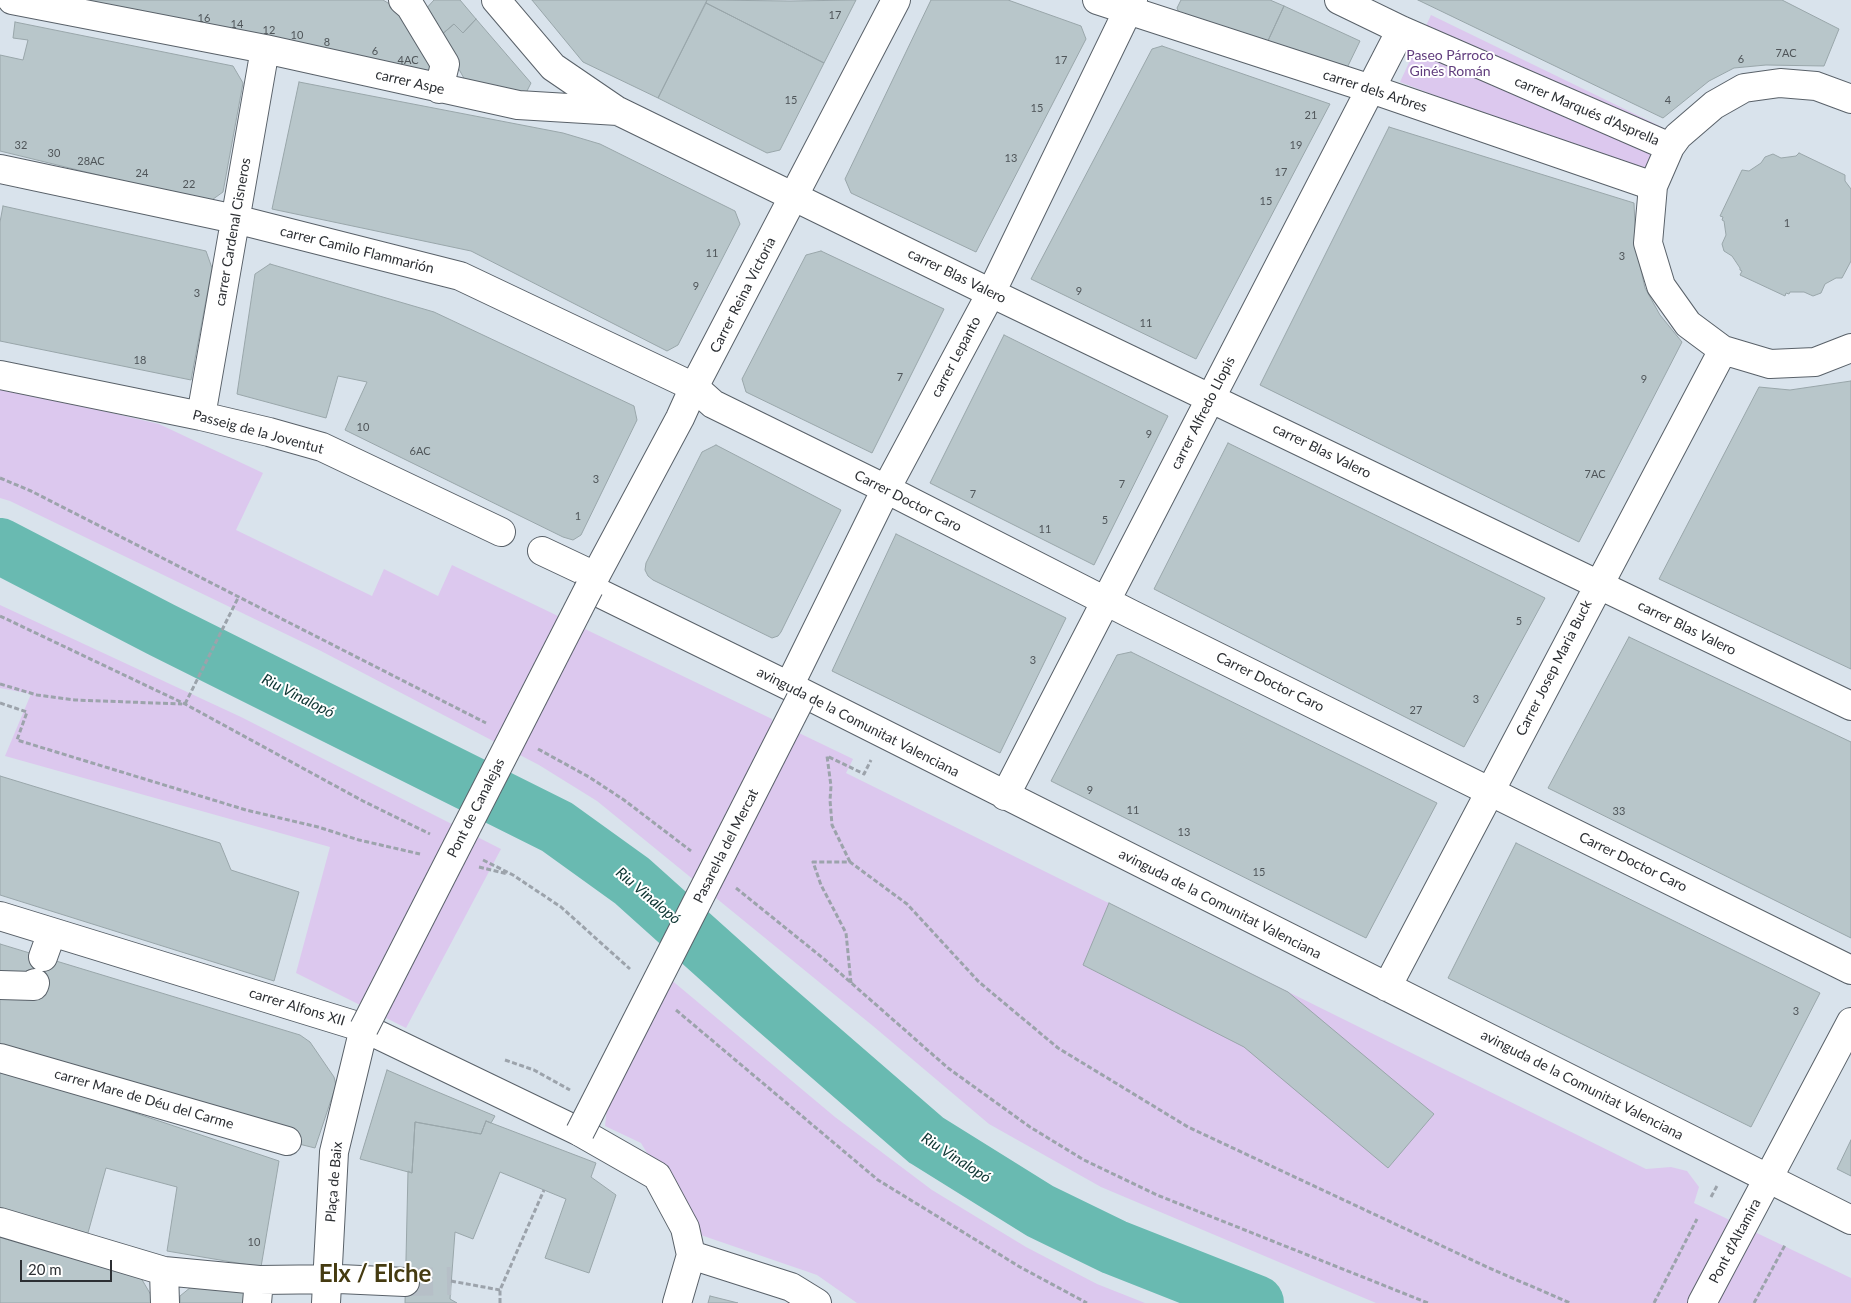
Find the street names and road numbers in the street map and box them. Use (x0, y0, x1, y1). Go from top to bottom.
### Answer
street label: carrer Aspe (374, 66, 446, 98)
street label: carrer dels Arbres (1321, 66, 1429, 116)
street label: carrer Marqués d'Asprella (1512, 73, 1662, 149)
street label: carrer Cardenal Cisneros (212, 156, 254, 308)
street label: carrer Camilo Flammarión (278, 223, 436, 277)
street label: Carrer Reina Victoria (707, 234, 779, 356)
street label: carrer Blas Valero (905, 245, 1009, 307)
street label: carrer Lepanto (928, 314, 984, 400)
street label: carrer Alfredo Llopis (1167, 354, 1239, 472)
street label: Passeig de la Joventut (191, 406, 325, 458)
street label: carrer Blas Valero (1270, 420, 1374, 482)
street label: Carrer Doctor Caro (852, 467, 964, 535)
street label: Carrer Josep Maria Buck (1512, 597, 1596, 739)
street label: carrer Blas Valero (1635, 597, 1739, 659)
street label: Carrer Doctor Caro (1213, 649, 1327, 715)
street label: avinguda de la Comunitat Valenciana (754, 663, 962, 781)
street label: Pont de Canalejas (444, 756, 508, 860)
street label: Pasarel·la del Mercat (690, 786, 762, 906)
street label: Carrer Doctor Caro (1576, 829, 1690, 895)
street label: avinguda de la Comunitat Valenciana (1116, 845, 1324, 963)
street label: carrer Alfons XII (247, 984, 347, 1030)
street label: avinguda de la Comunitat Valenciana (1478, 1026, 1686, 1144)
street label: carrer Mare de Déu del Carme (52, 1065, 236, 1133)
street label: Plaça de Baix (322, 1141, 346, 1223)
street label: Pont d'Altamira (1706, 1196, 1764, 1286)

